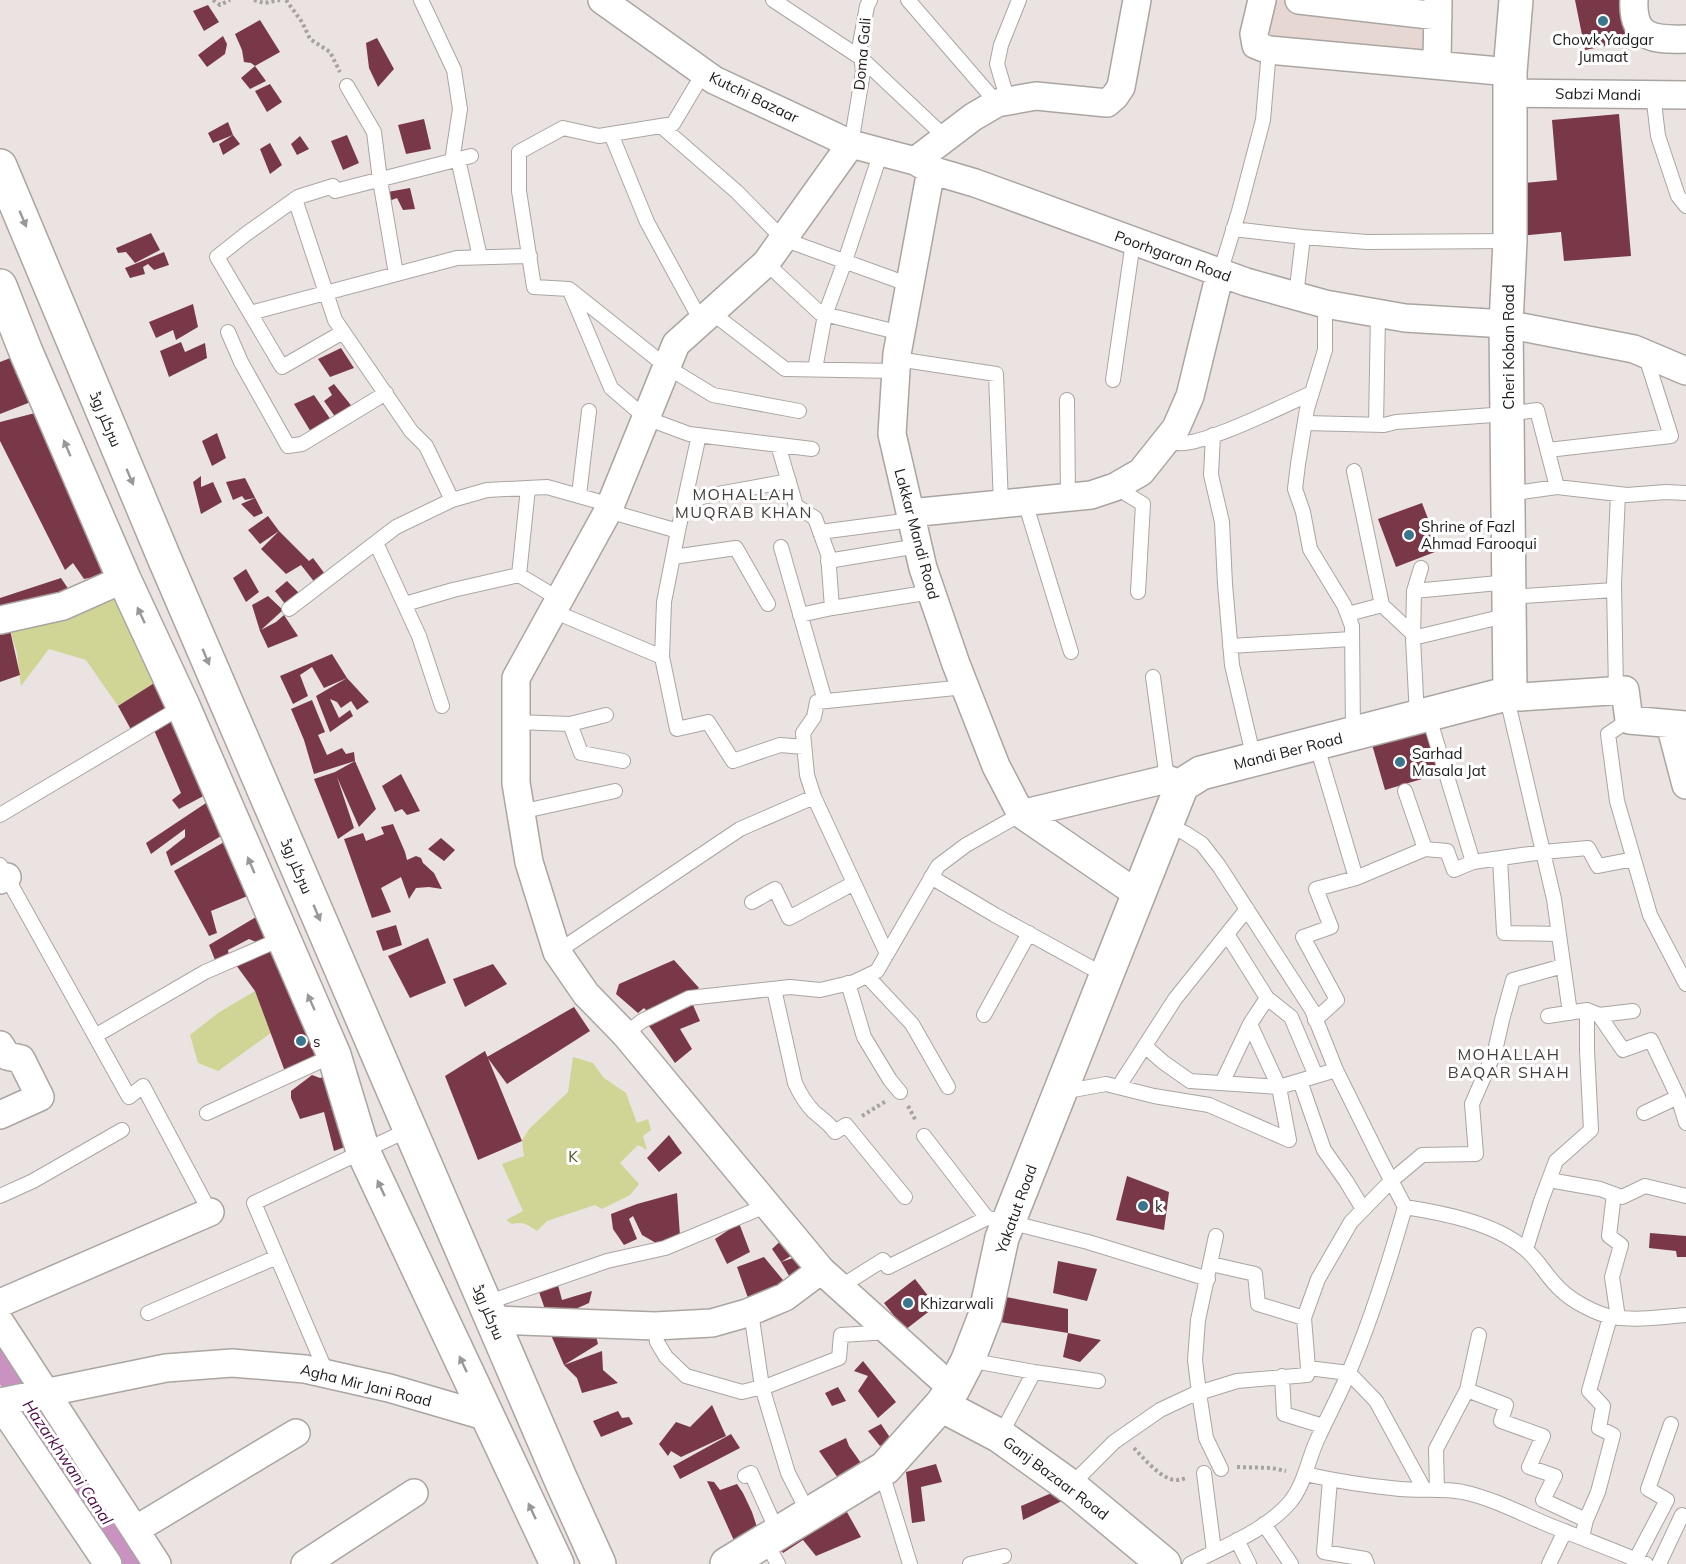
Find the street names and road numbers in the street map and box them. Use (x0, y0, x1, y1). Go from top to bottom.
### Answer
street label: Doma Gali (849, 17, 875, 91)
street label: Kutchi Bazaar (706, 67, 802, 127)
street label: Sabzi Mandi (1555, 84, 1641, 104)
street label: Poorhgaran Road (1112, 226, 1234, 286)
street label: Cheri Koban Road (1499, 284, 1518, 410)
street label: سرکلر روڈ (86, 388, 126, 450)
street label: Lakkar Mandi Road (890, 466, 944, 602)
street label: Mandi Ber Road (1232, 728, 1344, 774)
street label: سرکلر روڈ (277, 835, 317, 897)
street label: Yakatut Road (991, 1162, 1041, 1257)
street label: سرکلر روڈ (469, 1281, 509, 1343)
street label: Agha Mir Jani Road (298, 1360, 434, 1410)
street label: Ganj Bazaar Road (999, 1432, 1113, 1524)

